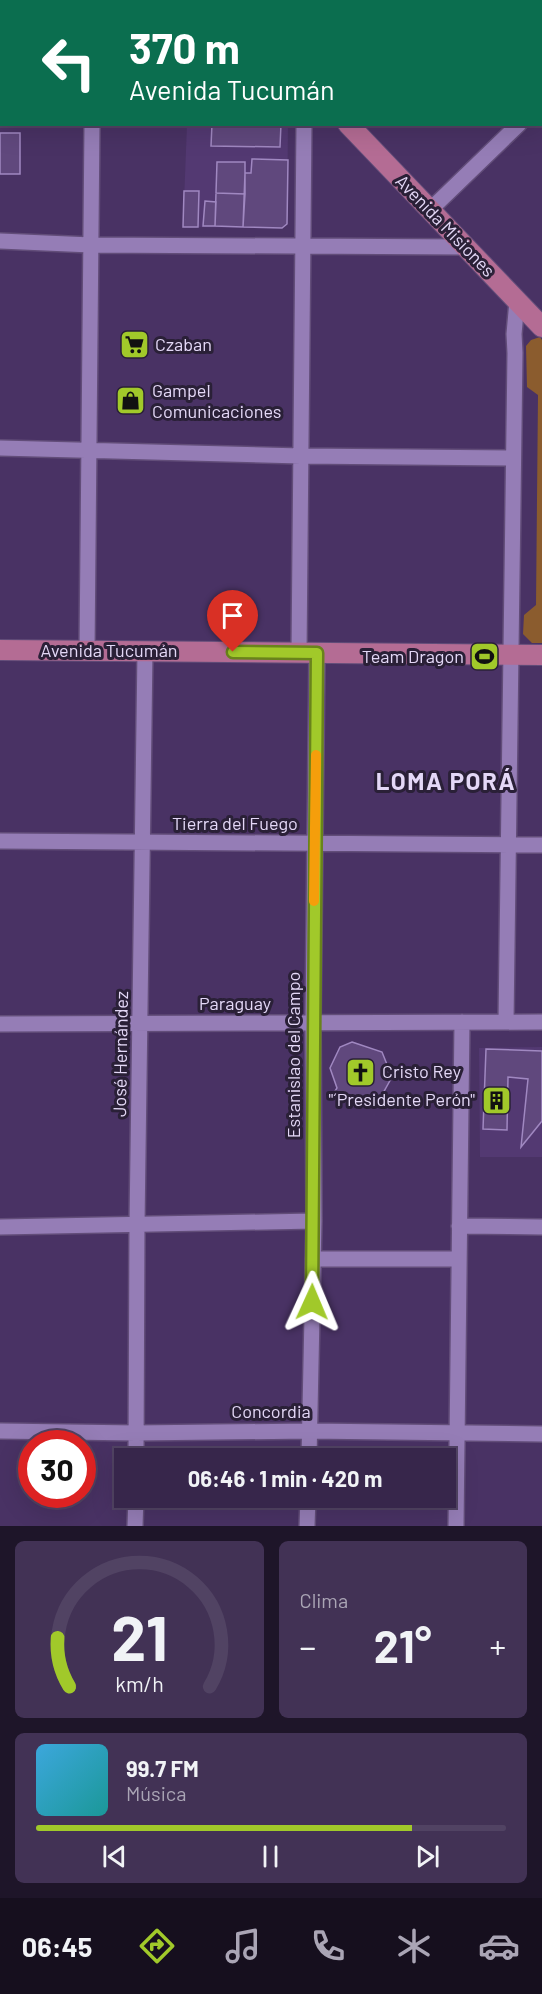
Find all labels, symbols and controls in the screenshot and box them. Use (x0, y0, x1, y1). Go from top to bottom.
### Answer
text: 370 m (129, 22, 240, 72)
icon: left (30, 24, 108, 102)
text: Avenida Tucumán (129, 73, 335, 105)
street label: Avenida Misiones (391, 170, 500, 281)
supermarket icon: Czaban (118, 329, 150, 361)
place label: Czaban (155, 333, 212, 355)
place label: Gampel Comunicaciones (152, 379, 282, 422)
shop icon: Gampel Comunicaciones (115, 385, 147, 417)
pin (207, 590, 258, 652)
icon: arrive (216, 599, 249, 632)
street label: Avenida Tucumán (40, 639, 178, 661)
sports icon: Team Dragon (469, 641, 501, 673)
place label: Team Dragon (362, 645, 464, 667)
district label: LOMA PORÁ (376, 766, 516, 795)
street label: Tierra del Fuego (172, 812, 298, 834)
street label: Estanislao del Campo (282, 972, 304, 1138)
street label: José Hernández (108, 991, 132, 1117)
street label: Paraguay (199, 992, 271, 1014)
church icon: Cristo Rey (345, 1056, 377, 1088)
place label: Cristo Rey (382, 1060, 461, 1082)
building icon: "´Presidente Perón" (480, 1084, 512, 1116)
place label: "´Presidente Perón" (328, 1088, 475, 1110)
position arrow (280, 1270, 344, 1334)
street label: Concordia (231, 1400, 311, 1422)
speed limit sign: 30 (18, 1430, 96, 1508)
text: 06:46 · 1 min · 420 m (188, 1465, 382, 1491)
text: Clima (300, 1588, 348, 1612)
text: 21 (111, 1599, 168, 1673)
text: 21° (374, 1618, 432, 1672)
text: − (300, 1626, 316, 1666)
text: + (490, 1626, 506, 1666)
text: km/h (115, 1671, 164, 1696)
text: 99.7 FM (126, 1755, 199, 1781)
text: Música (126, 1781, 186, 1805)
icon: previous (98, 1840, 131, 1873)
icon: pause (254, 1840, 287, 1873)
icon: next (411, 1840, 444, 1873)
icon: directions (136, 1925, 178, 1967)
icon: music (222, 1925, 264, 1967)
icon: phone (307, 1925, 349, 1967)
icon: climate (393, 1925, 435, 1967)
icon: car (478, 1925, 520, 1967)
text: 06:45 (22, 1930, 92, 1962)

